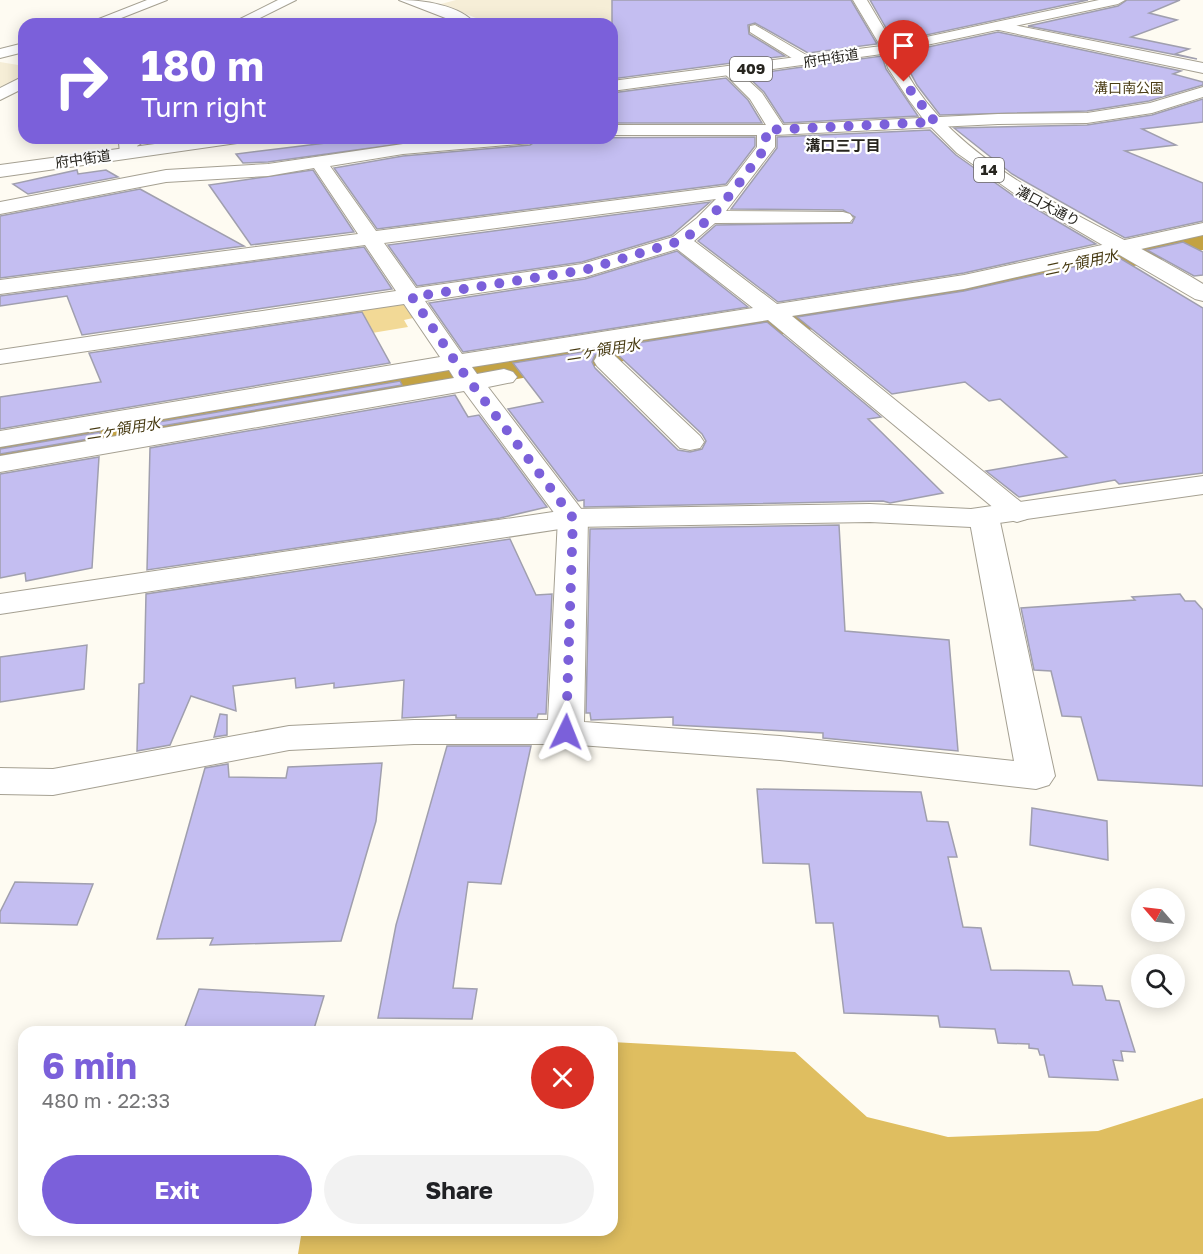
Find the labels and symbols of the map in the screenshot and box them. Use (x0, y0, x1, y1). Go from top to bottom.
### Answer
pin (878, 20, 929, 82)
street label: 府中街道 (802, 45, 860, 70)
road number: 409 (730, 57, 772, 81)
park label: 溝口南公園 (1094, 79, 1164, 96)
district label: 溝口三丁目 (805, 136, 881, 154)
street label: 府中街道 (54, 146, 112, 171)
road number: 14 (974, 158, 1004, 182)
street label: 溝口大通り (1013, 182, 1083, 229)
water label: 二ヶ領用水 (1042, 245, 1121, 279)
water label: 二ヶ領用水 (564, 334, 643, 364)
water label: 二ヶ領用水 (84, 413, 163, 443)
position arrow (534, 700, 598, 764)
north arrow (1131, 888, 1185, 942)

